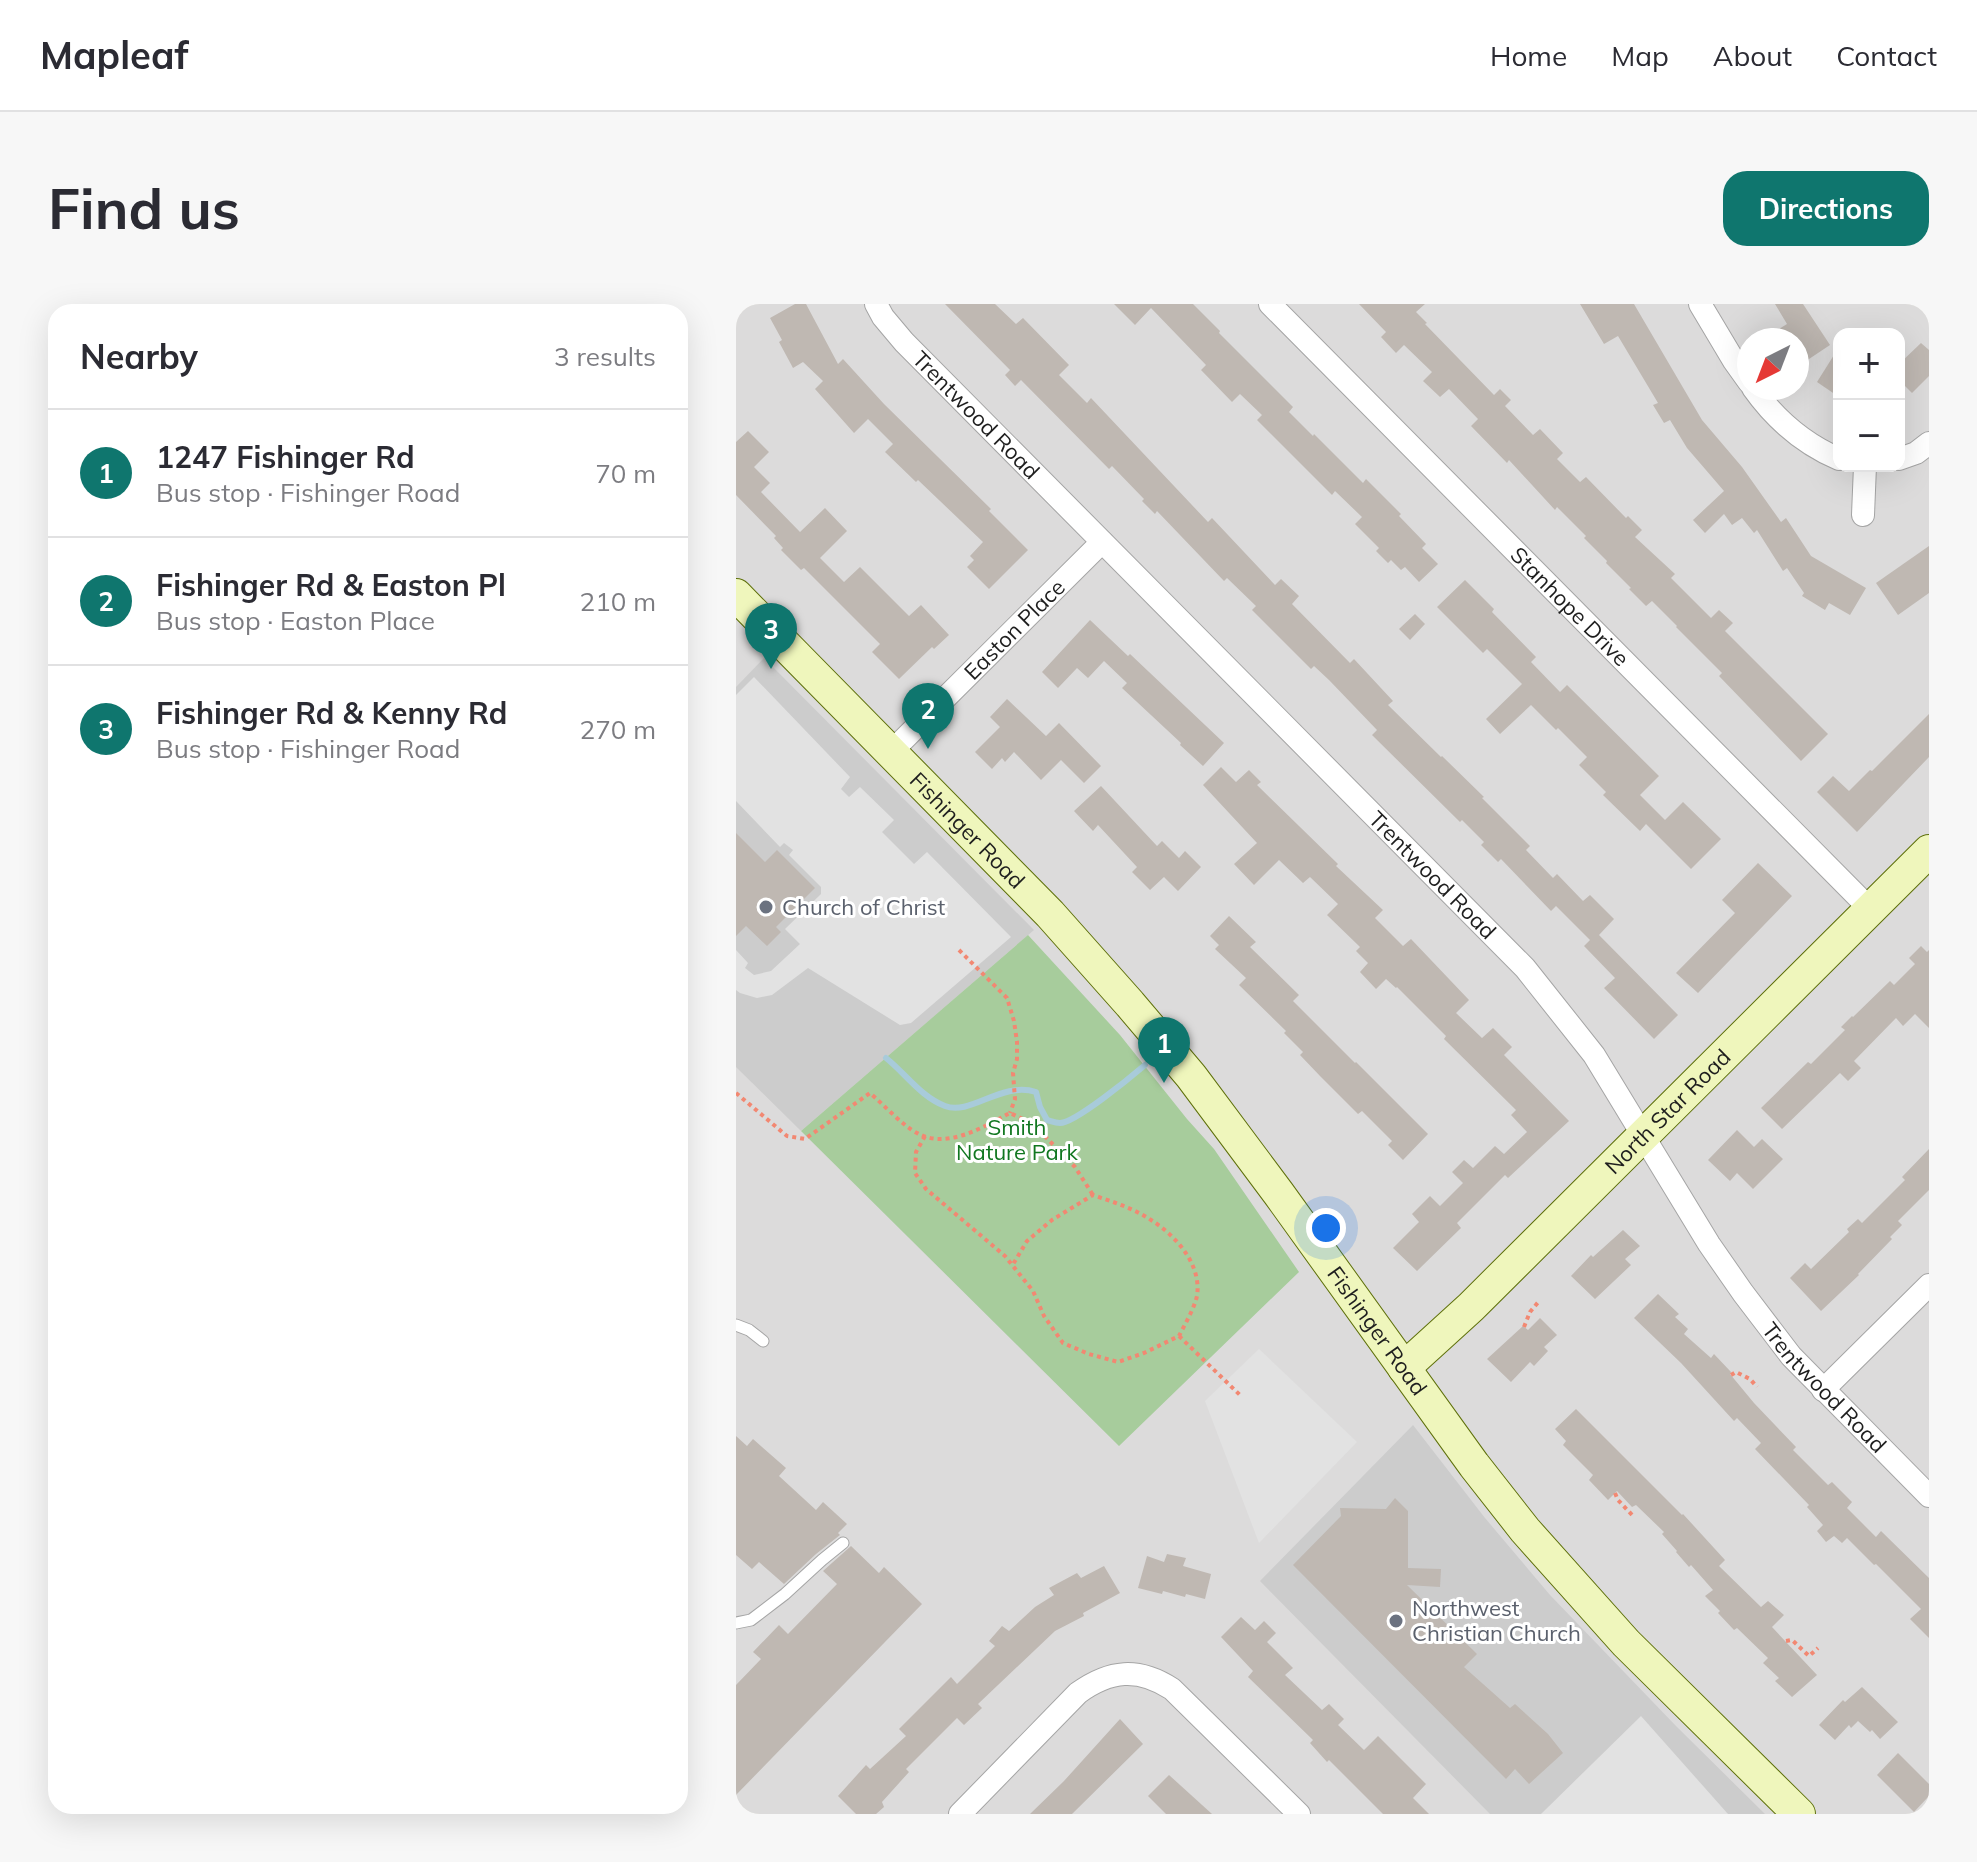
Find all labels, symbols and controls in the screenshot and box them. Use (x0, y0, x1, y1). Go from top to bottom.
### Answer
text: Mapleaf (40, 31, 188, 79)
text: Home (1490, 38, 1567, 73)
text: Map (1611, 38, 1669, 73)
text: About (1713, 38, 1792, 73)
text: Contact (1836, 38, 1937, 73)
button: Directions (1723, 171, 1929, 246)
text: Find us (48, 173, 240, 243)
north arrow (1737, 328, 1809, 400)
map controls (1833, 328, 1905, 472)
button: + (1833, 328, 1905, 400)
text: Nearby (80, 335, 198, 378)
text: 3 results (554, 340, 656, 373)
street label: Trentwood Road (907, 345, 1046, 485)
button: − (1833, 400, 1905, 472)
text: 1247 Fishinger Rd (156, 438, 415, 476)
text: 1 (98, 457, 114, 490)
text: 70 m (595, 457, 656, 490)
text: Bus stop · Fishinger Road (156, 476, 460, 509)
street label: Stanhope Drive (1505, 541, 1635, 672)
text: Fishinger Rd & Easton Pl (156, 566, 506, 604)
street label: Easton Place (958, 573, 1071, 685)
text: 2 (98, 585, 114, 618)
text: 210 m (580, 585, 656, 618)
pin: 3 (745, 603, 797, 669)
text: Bus stop · Easton Place (156, 604, 435, 637)
pin: 2 (902, 683, 954, 749)
text: Fishinger Rd & Kenny Rd (156, 694, 507, 732)
text: 3 (98, 713, 114, 746)
text: 270 m (580, 713, 656, 746)
text: Bus stop · Fishinger Road (156, 732, 460, 765)
street label: Fishinger Road (904, 766, 1031, 894)
street label: Trentwood Road (1363, 805, 1502, 945)
place label: Church of Christ (782, 893, 946, 921)
marker: Church of Christ (757, 898, 775, 916)
pin: 1 (1138, 1017, 1190, 1083)
street label: North Star Road (1599, 1043, 1736, 1180)
park label: Smith Nature Park (956, 1113, 1079, 1166)
your location (1306, 1208, 1346, 1248)
street label: Fishinger Road (1321, 1261, 1433, 1401)
street label: Trentwood Road (1756, 1317, 1892, 1459)
place label: Northwest Christian Church (1412, 1594, 1581, 1647)
marker: Northwest Christian Church (1387, 1612, 1405, 1630)

